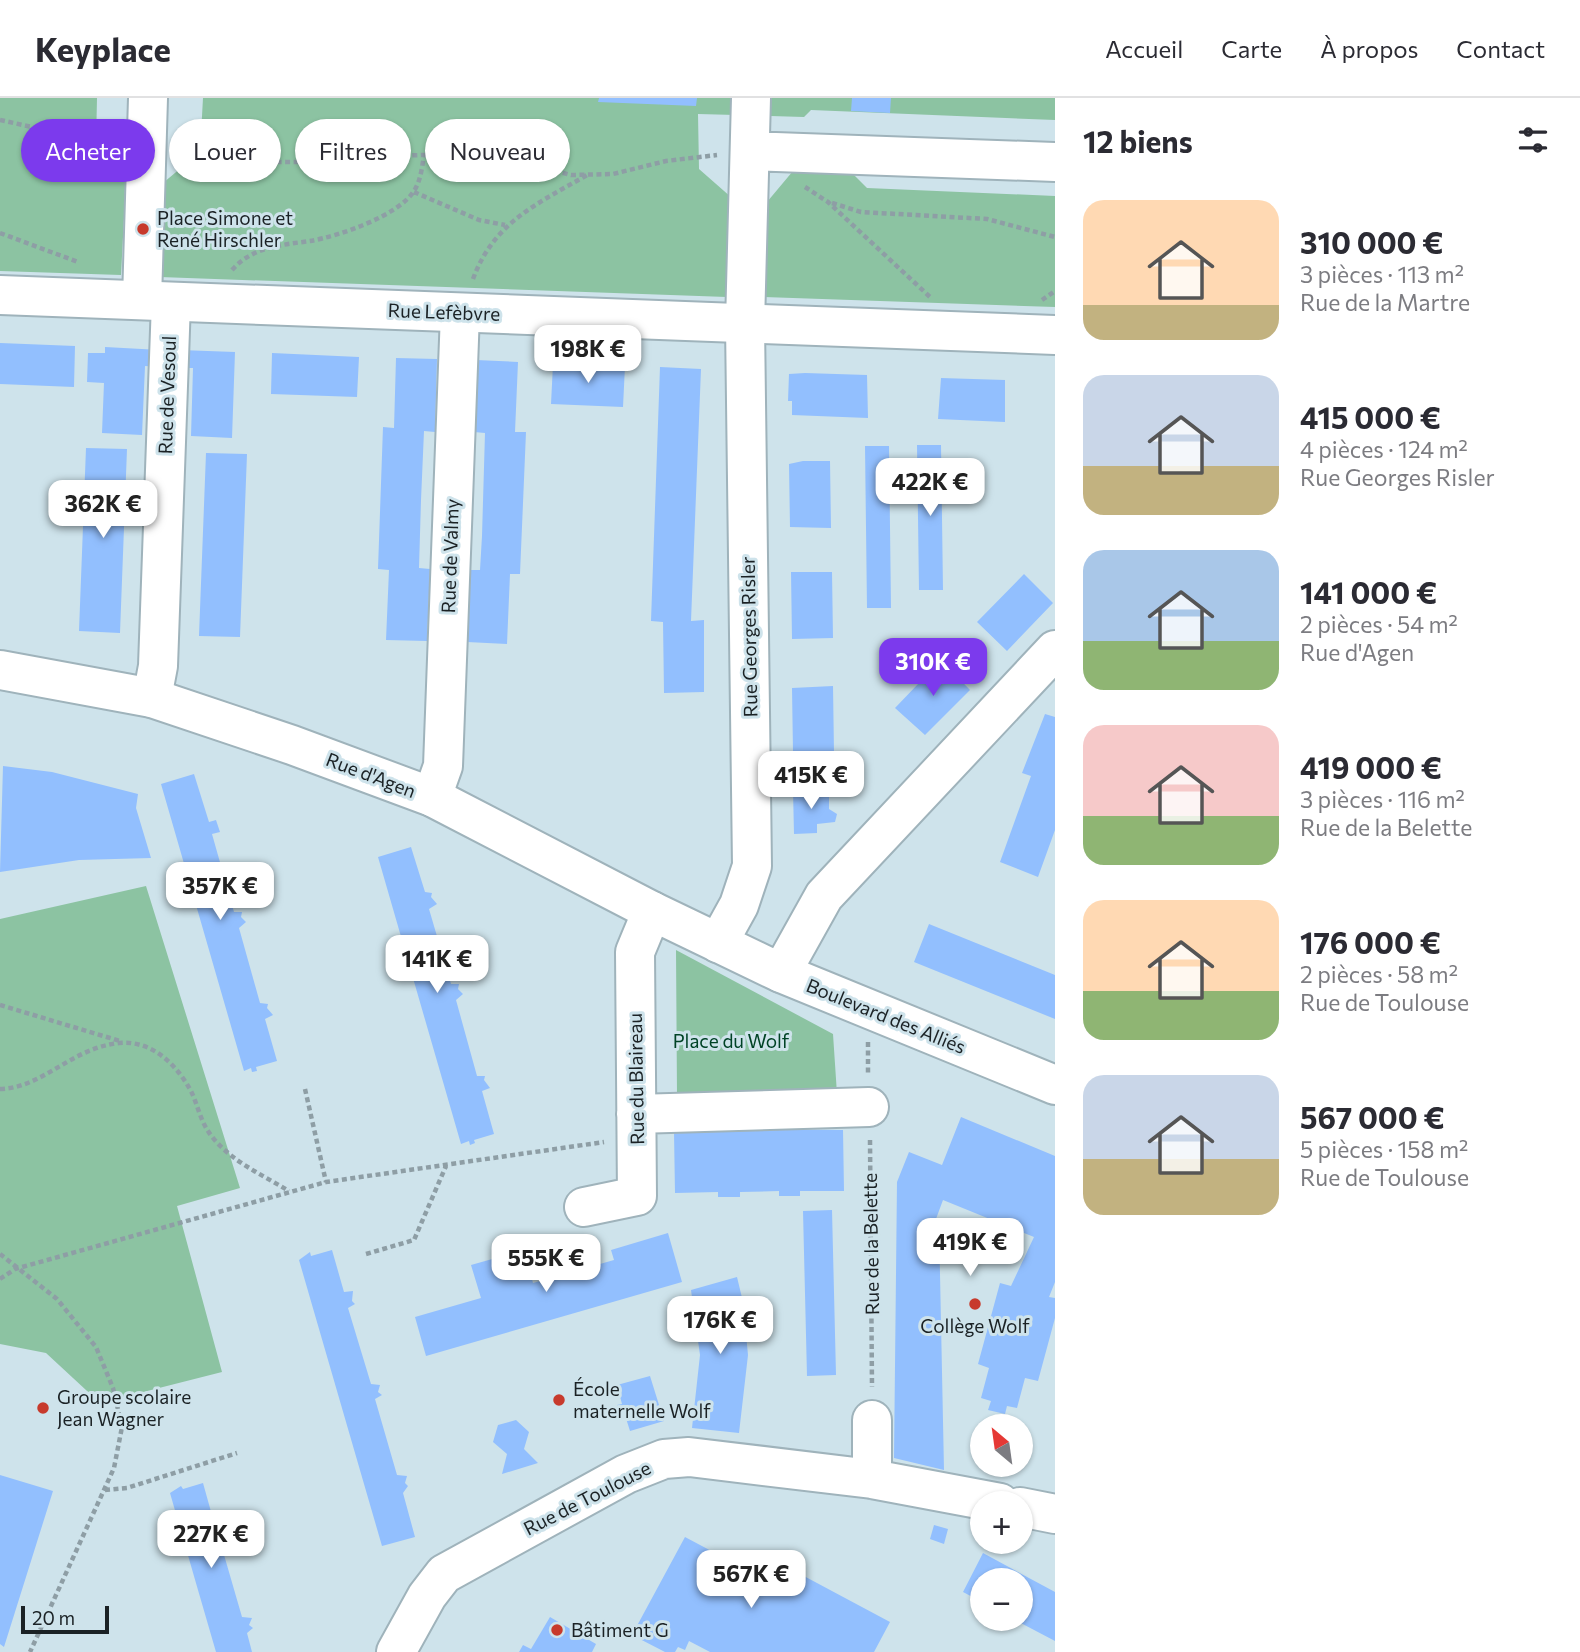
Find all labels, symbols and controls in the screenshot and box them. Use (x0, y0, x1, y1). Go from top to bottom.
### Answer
text: Keyplace (35, 28, 171, 69)
text: Accueil (1105, 34, 1183, 63)
text: Carte (1221, 34, 1282, 63)
text: À propos (1320, 34, 1418, 63)
text: Contact (1456, 34, 1545, 63)
chip: Acheter (21, 119, 155, 182)
chip: Louer (169, 119, 281, 182)
chip: Filtres (295, 119, 411, 182)
chip: Nouveau (425, 119, 570, 182)
icon: filters (1514, 121, 1552, 159)
text: 12 biens (1083, 122, 1193, 159)
place label: Place Simone et René Hirschler (157, 206, 293, 251)
marker: Place Simone et René Hirschler (135, 221, 151, 237)
text: 310 000 € (1300, 223, 1443, 260)
icon: home (1139, 228, 1223, 312)
text: 3 pièces · 113 m² (1300, 260, 1464, 288)
text: Rue de la Martre (1300, 288, 1470, 316)
street label: Rue Lefèbvre (387, 298, 501, 325)
pin: 198K € (531, 326, 645, 385)
text: 198K € (550, 334, 626, 362)
street label: Rue de Vesoul (153, 335, 180, 455)
text: 415 000 € (1300, 398, 1441, 435)
icon: home (1139, 403, 1223, 487)
text: 4 pièces · 124 m² (1300, 435, 1468, 463)
pin: 422K € (873, 458, 987, 518)
text: Rue Georges Risler (1300, 463, 1495, 491)
text: 422K € (892, 467, 968, 495)
pin: 362K € (46, 480, 160, 540)
text: 362K € (64, 489, 142, 517)
street label: Rue de Valmy (436, 498, 463, 614)
street label: Rue Georges Risler (736, 556, 761, 718)
text: 141 000 € (1300, 573, 1437, 610)
icon: home (1139, 578, 1223, 662)
text: 2 pièces · 54 m² (1300, 610, 1458, 638)
pin: 310K € (876, 638, 990, 698)
text: Rue d'Agen (1300, 638, 1414, 666)
text: 310K € (895, 647, 971, 675)
street label: Rue d'Agen (323, 747, 419, 802)
text: 419 000 € (1300, 748, 1442, 785)
pin: 415K € (754, 752, 868, 811)
icon: home (1139, 753, 1223, 837)
text: 415K € (774, 760, 848, 788)
text: 3 pièces · 116 m² (1300, 785, 1465, 813)
text: Rue de la Belette (1300, 813, 1472, 841)
pin: 357K € (163, 862, 277, 922)
text: 357K € (182, 871, 258, 899)
text: 176 000 € (1300, 923, 1441, 960)
icon: home (1139, 928, 1223, 1012)
pin: 141K € (380, 936, 494, 995)
text: 141K € (402, 944, 472, 972)
text: 2 pièces · 58 m² (1300, 960, 1458, 988)
street label: Boulevard des Alliés (803, 973, 969, 1058)
text: Rue de Toulouse (1300, 988, 1469, 1016)
street label: Rue du Blaireau (623, 1013, 648, 1145)
park label: Place du Wolf (673, 1029, 790, 1052)
text: 567 000 € (1300, 1098, 1445, 1135)
icon: home (1139, 1103, 1223, 1187)
text: 5 pièces · 158 m² (1300, 1135, 1468, 1163)
text: Rue de Toulouse (1300, 1163, 1469, 1191)
street label: Rue de la Belette (858, 1173, 883, 1315)
pin: 419K € (913, 1218, 1027, 1278)
text: 419K € (933, 1227, 1007, 1255)
pin: 555K € (489, 1234, 603, 1294)
text: 555K € (508, 1243, 584, 1271)
pin: 176K € (663, 1296, 777, 1356)
marker: Collège Wolf (967, 1296, 983, 1312)
text: 176K € (683, 1305, 757, 1333)
place label: Collège Wolf (920, 1314, 1030, 1337)
place label: École maternelle Wolf (573, 1377, 711, 1422)
place label: Groupe scolaire Jean Wagner (57, 1385, 191, 1430)
marker: École maternelle Wolf (551, 1392, 567, 1408)
marker: Groupe scolaire Jean Wagner (35, 1400, 51, 1416)
north arrow (970, 1414, 1032, 1477)
map controls (970, 1414, 1033, 1631)
street label: Rue de Toulouse (519, 1456, 654, 1540)
button: + (970, 1491, 1033, 1554)
pin: 227K € (154, 1510, 268, 1570)
text: 227K € (173, 1519, 249, 1547)
pin: 567K € (694, 1550, 808, 1610)
text: 567K € (713, 1559, 789, 1587)
button: − (970, 1568, 1033, 1631)
scale bar (21, 1603, 108, 1635)
text: 20 m (32, 1606, 75, 1629)
place label: Bâtiment G (571, 1618, 669, 1641)
marker: Bâtiment G (549, 1622, 565, 1638)

